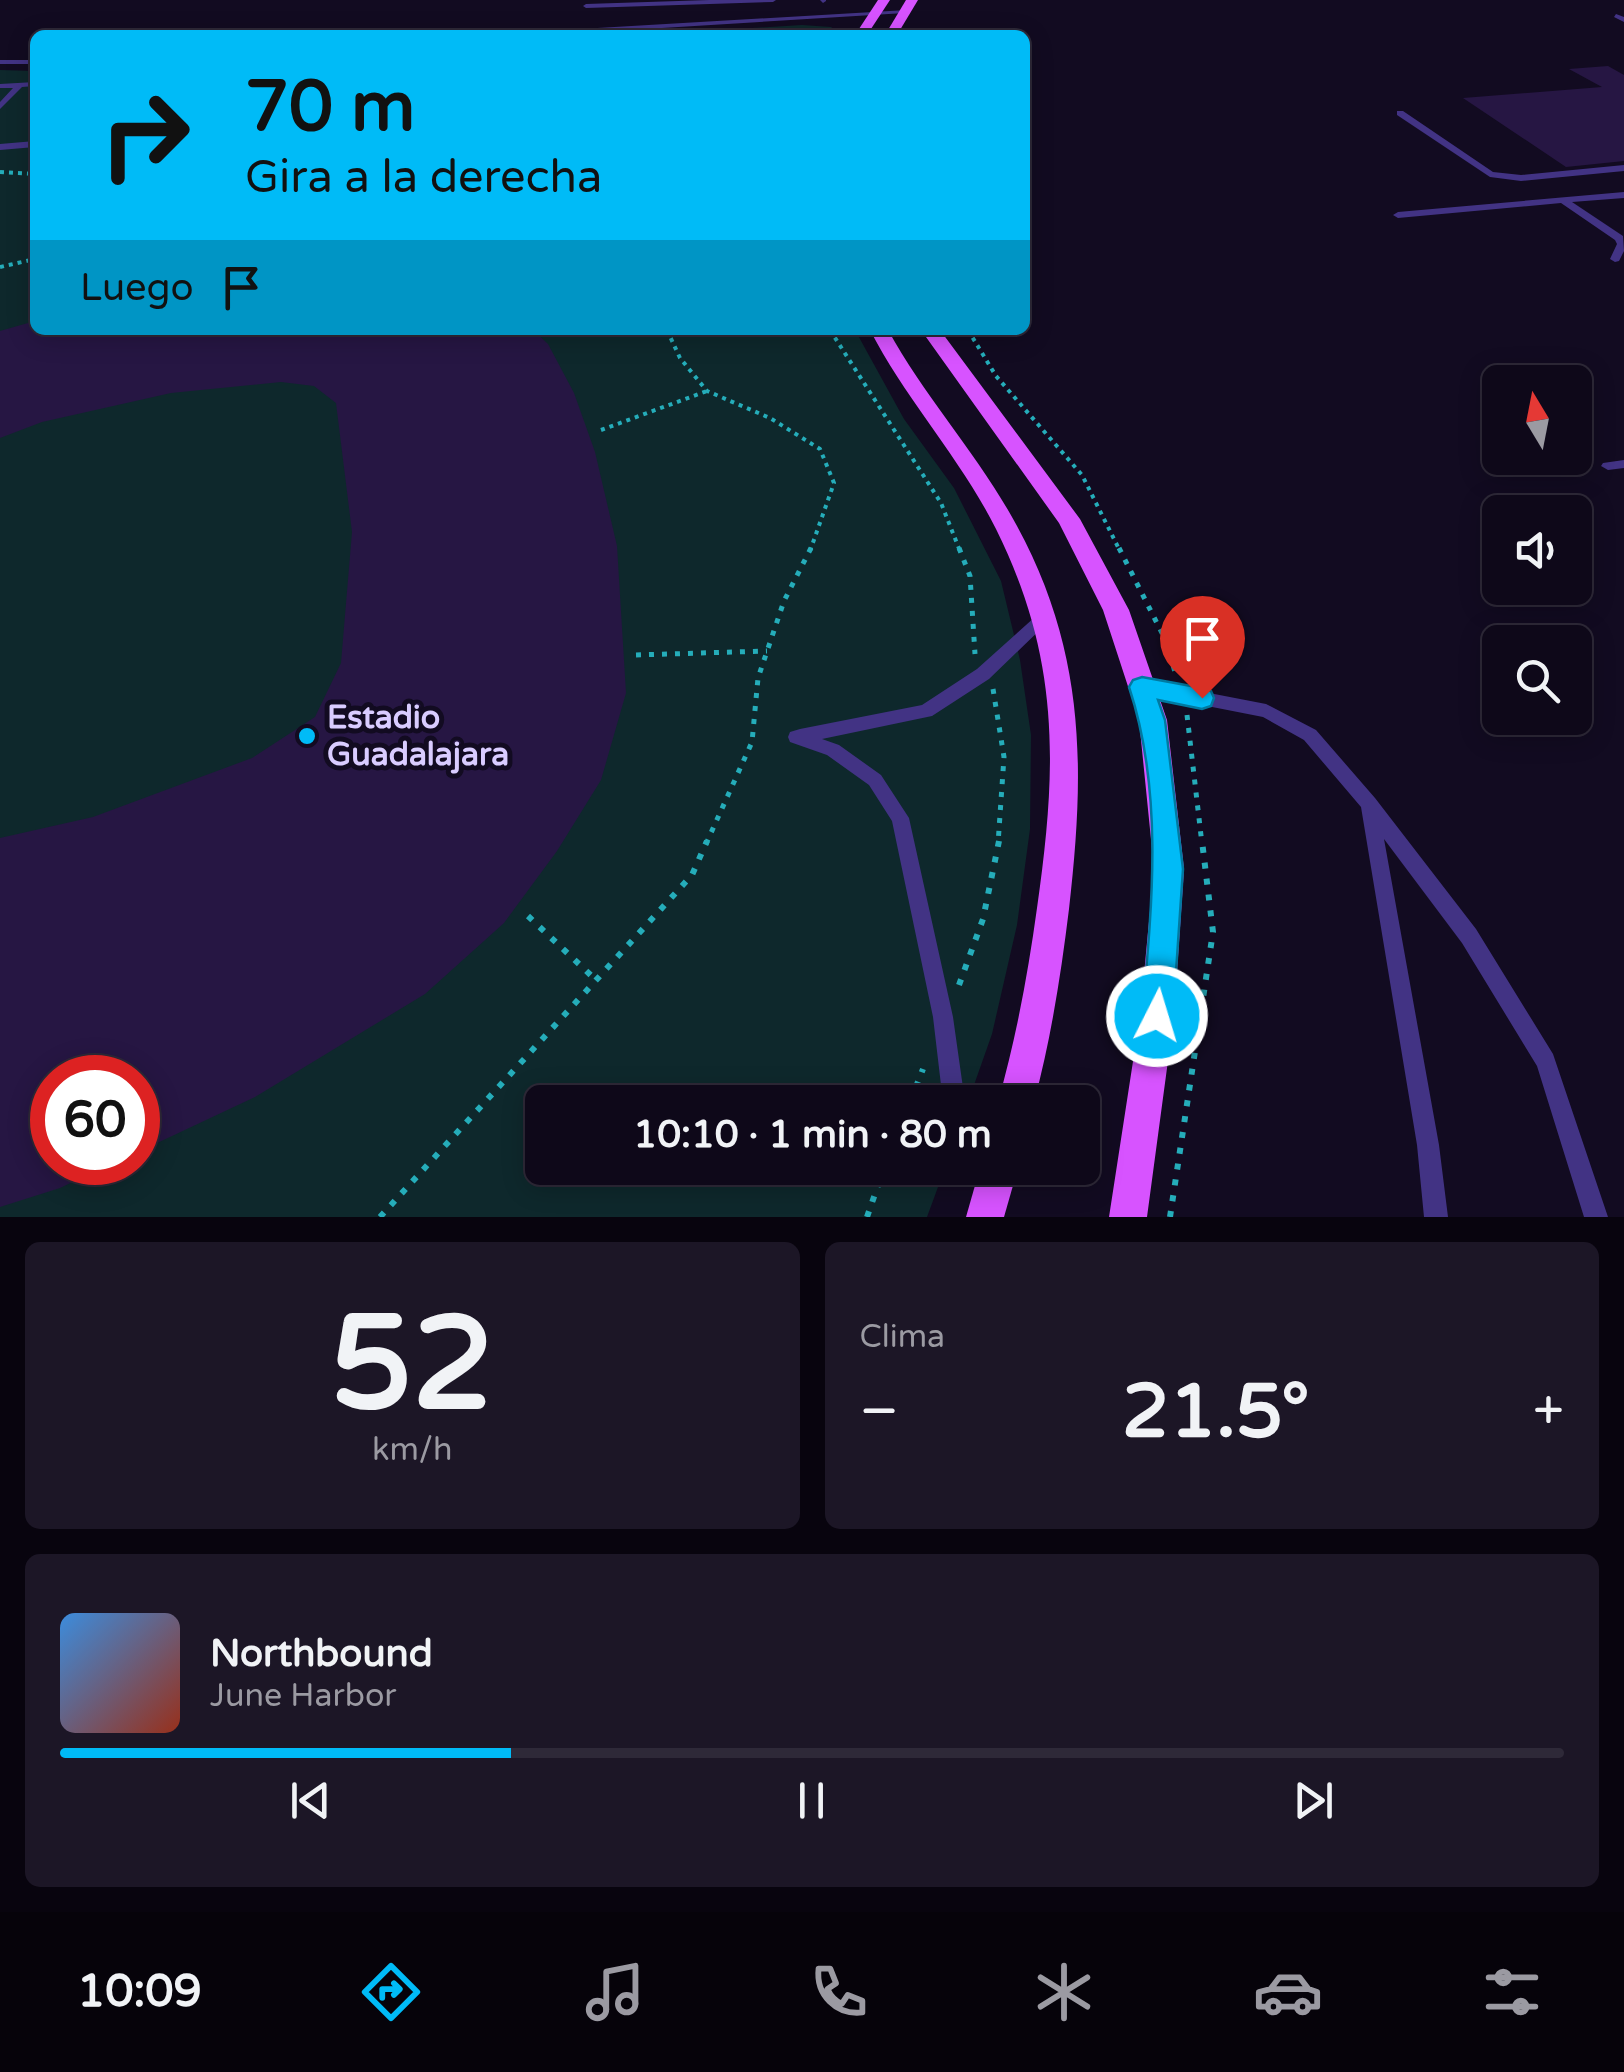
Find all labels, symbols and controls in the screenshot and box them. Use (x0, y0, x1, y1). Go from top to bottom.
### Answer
text: 70 m (245, 66, 415, 150)
icon: right (80, 70, 210, 200)
text: Gira a la derecha (245, 151, 602, 205)
icon: arrive (214, 260, 269, 315)
text: Luego (80, 265, 194, 311)
north arrow (1482, 365, 1592, 475)
map controls (1482, 365, 1592, 735)
button: sound (1482, 495, 1592, 605)
pin (1160, 596, 1245, 699)
icon: arrive (1175, 611, 1230, 666)
button: search (1482, 625, 1592, 735)
place label: Estadio Guadalajara (327, 699, 509, 774)
marker: Estadio Guadalajara (296, 725, 318, 747)
position arrow (1105, 964, 1209, 1068)
speed limit sign: 60 (30, 1055, 160, 1185)
text: 10:10 · 1 min · 80 m (633, 1112, 992, 1158)
text: 52 (331, 1288, 494, 1444)
text: Clima (860, 1318, 945, 1356)
text: 21.5° (1122, 1367, 1310, 1457)
text: − (860, 1379, 899, 1445)
text: + (1533, 1379, 1564, 1445)
text: km/h (372, 1431, 452, 1469)
text: Northbound (210, 1631, 433, 1677)
text: June Harbor (210, 1677, 397, 1715)
icon: previous (283, 1773, 338, 1828)
icon: pause (784, 1773, 839, 1828)
icon: next (1286, 1773, 1341, 1828)
icon: directions (356, 1957, 426, 2027)
icon: music (580, 1957, 650, 2027)
icon: phone (804, 1957, 874, 2027)
icon: climate (1029, 1957, 1099, 2027)
icon: car (1253, 1957, 1323, 2027)
icon: filters (1477, 1957, 1547, 2027)
text: 10:09 (77, 1965, 202, 2019)

